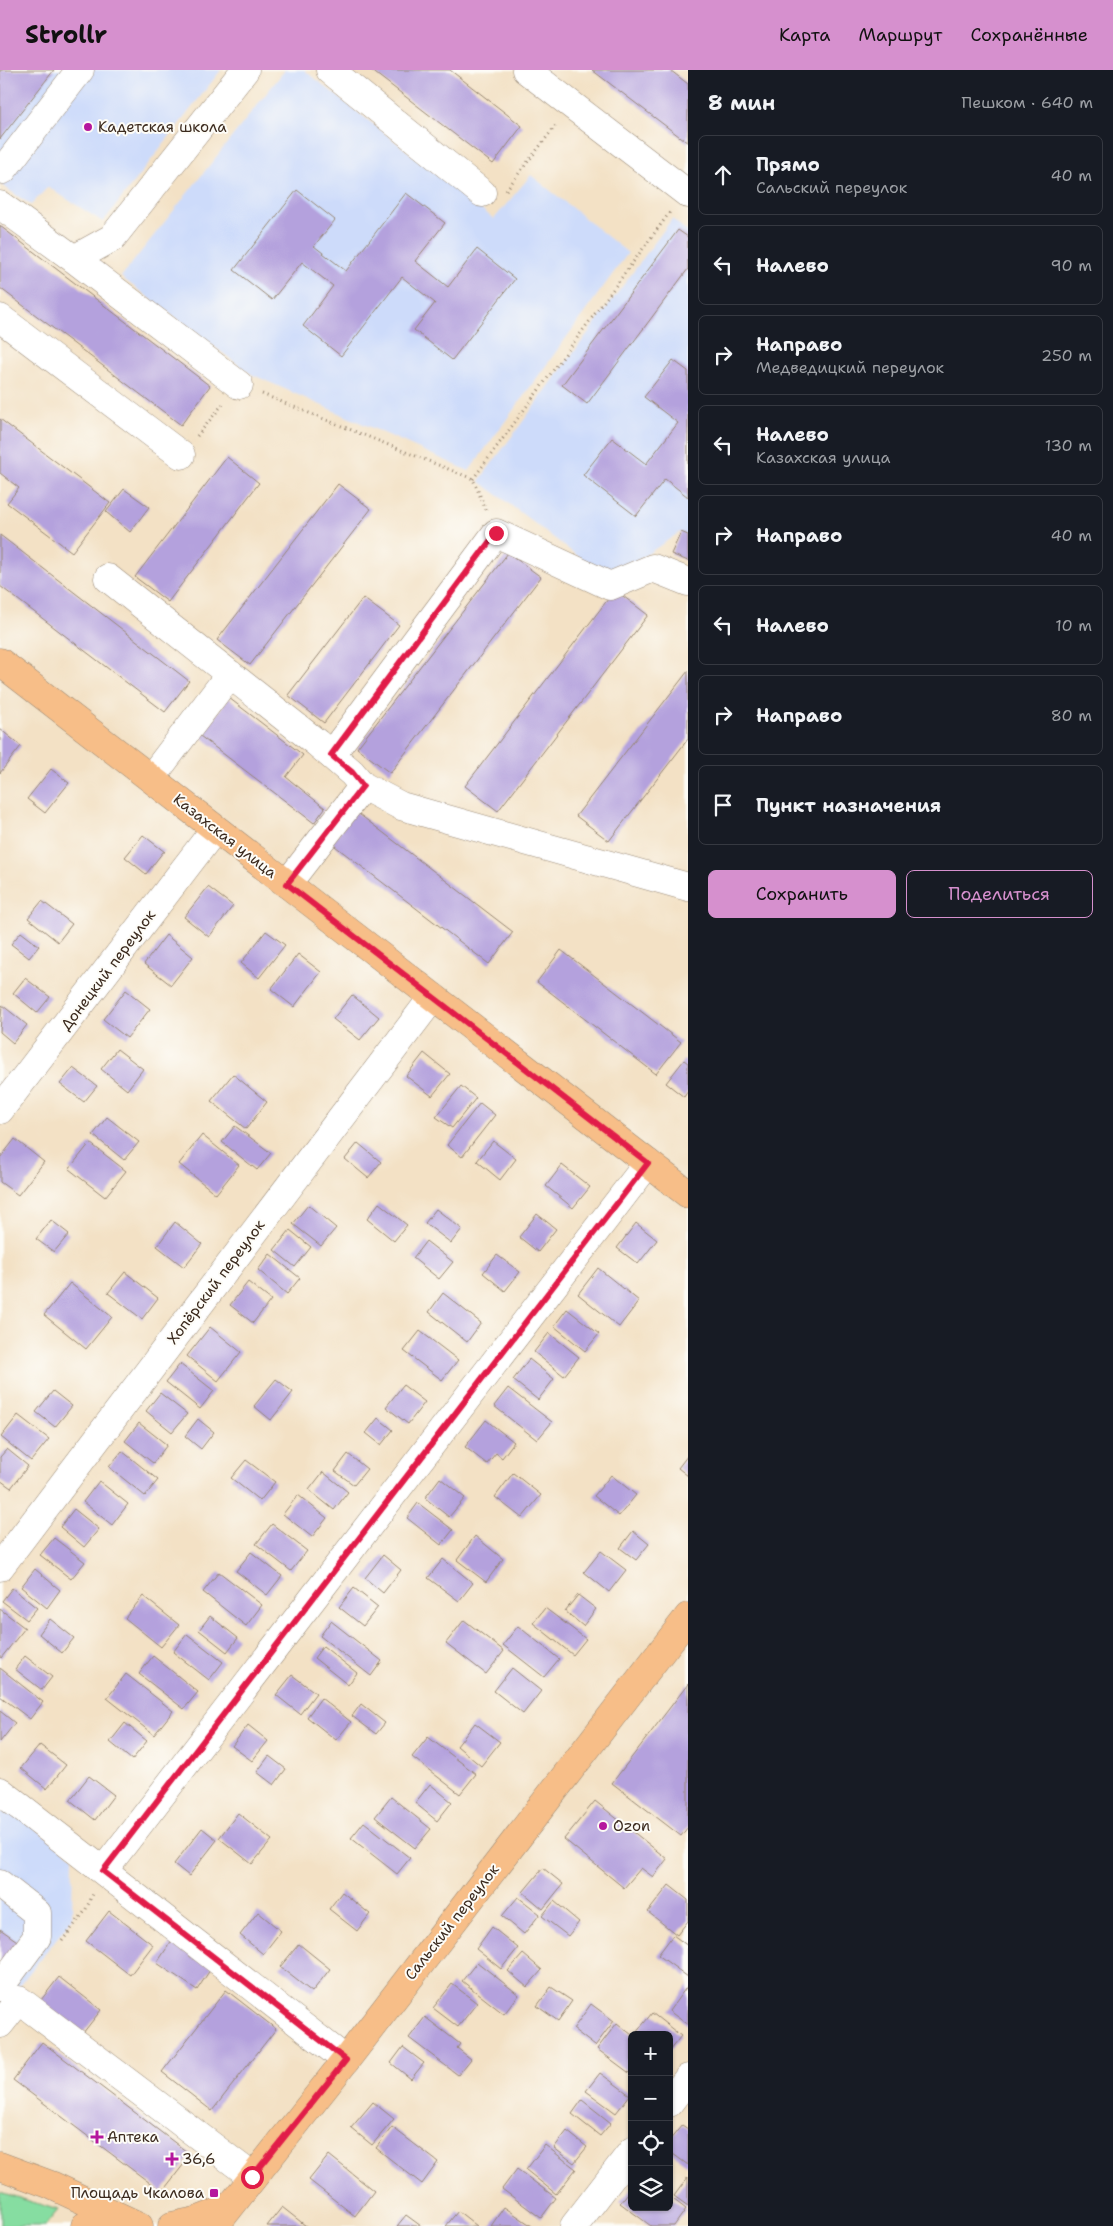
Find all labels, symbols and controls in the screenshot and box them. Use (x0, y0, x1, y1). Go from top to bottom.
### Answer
text: Strollr (25, 19, 107, 51)
text: Карта (779, 23, 830, 47)
text: Маршрут (858, 23, 942, 47)
text: Сохранённые (970, 23, 1088, 47)
text: 8 мин (708, 89, 775, 117)
text: Пешком · 640 m (962, 92, 1093, 113)
place label: Кадетская школа (98, 117, 227, 137)
marker: Кадетская школа (82, 121, 94, 133)
text: Прямо (756, 152, 820, 177)
icon: ahead (709, 161, 737, 189)
text: 40 m (1050, 165, 1092, 186)
text: Сальский переулок (756, 177, 907, 198)
icon: left (709, 251, 737, 279)
text: Налево (756, 253, 829, 278)
text: 90 m (1051, 255, 1092, 276)
text: Направо (756, 332, 842, 357)
icon: right (709, 341, 737, 369)
text: 250 m (1041, 345, 1092, 366)
text: Медведицкий переулок (756, 357, 944, 378)
text: Налево (756, 422, 829, 447)
icon: left (709, 431, 737, 459)
text: 130 m (1045, 435, 1092, 456)
text: Казахская улица (756, 447, 891, 468)
icon: right (709, 521, 737, 549)
route end (485, 522, 508, 545)
text: Направо (756, 523, 842, 548)
text: 40 m (1050, 525, 1092, 546)
icon: left (709, 611, 737, 639)
text: Налево (756, 613, 829, 638)
text: 10 m (1055, 615, 1092, 636)
icon: right (709, 701, 737, 729)
text: Направо (756, 703, 842, 728)
text: 80 m (1051, 705, 1092, 726)
street label: Казахская улица (169, 789, 281, 883)
icon: arrive (709, 791, 737, 819)
text: Пункт назначения (756, 793, 941, 818)
button: Сохранить (708, 870, 896, 918)
button: Поделиться (906, 870, 1093, 918)
street label: Донецкий переулок (56, 905, 160, 1035)
street label: Хопёрский переулок (163, 1216, 269, 1348)
place label: Ozon (613, 1816, 650, 1836)
marker: Ozon (597, 1820, 609, 1832)
street label: Сальский переулок (400, 1860, 504, 1984)
map controls (628, 2031, 673, 2211)
button: + (628, 2031, 673, 2076)
button: − (628, 2076, 673, 2121)
button: locate (628, 2121, 673, 2166)
place label: Аптека (107, 2127, 160, 2147)
marker: Аптека (91, 2131, 103, 2143)
place label: 36,6 (182, 2149, 215, 2169)
marker: 36,6 (166, 2153, 178, 2165)
route start (241, 2166, 264, 2189)
button: layers (628, 2166, 673, 2211)
place label: Площадь Чкалова (71, 2183, 205, 2203)
marker: Площадь Чкалова (208, 2187, 220, 2199)

